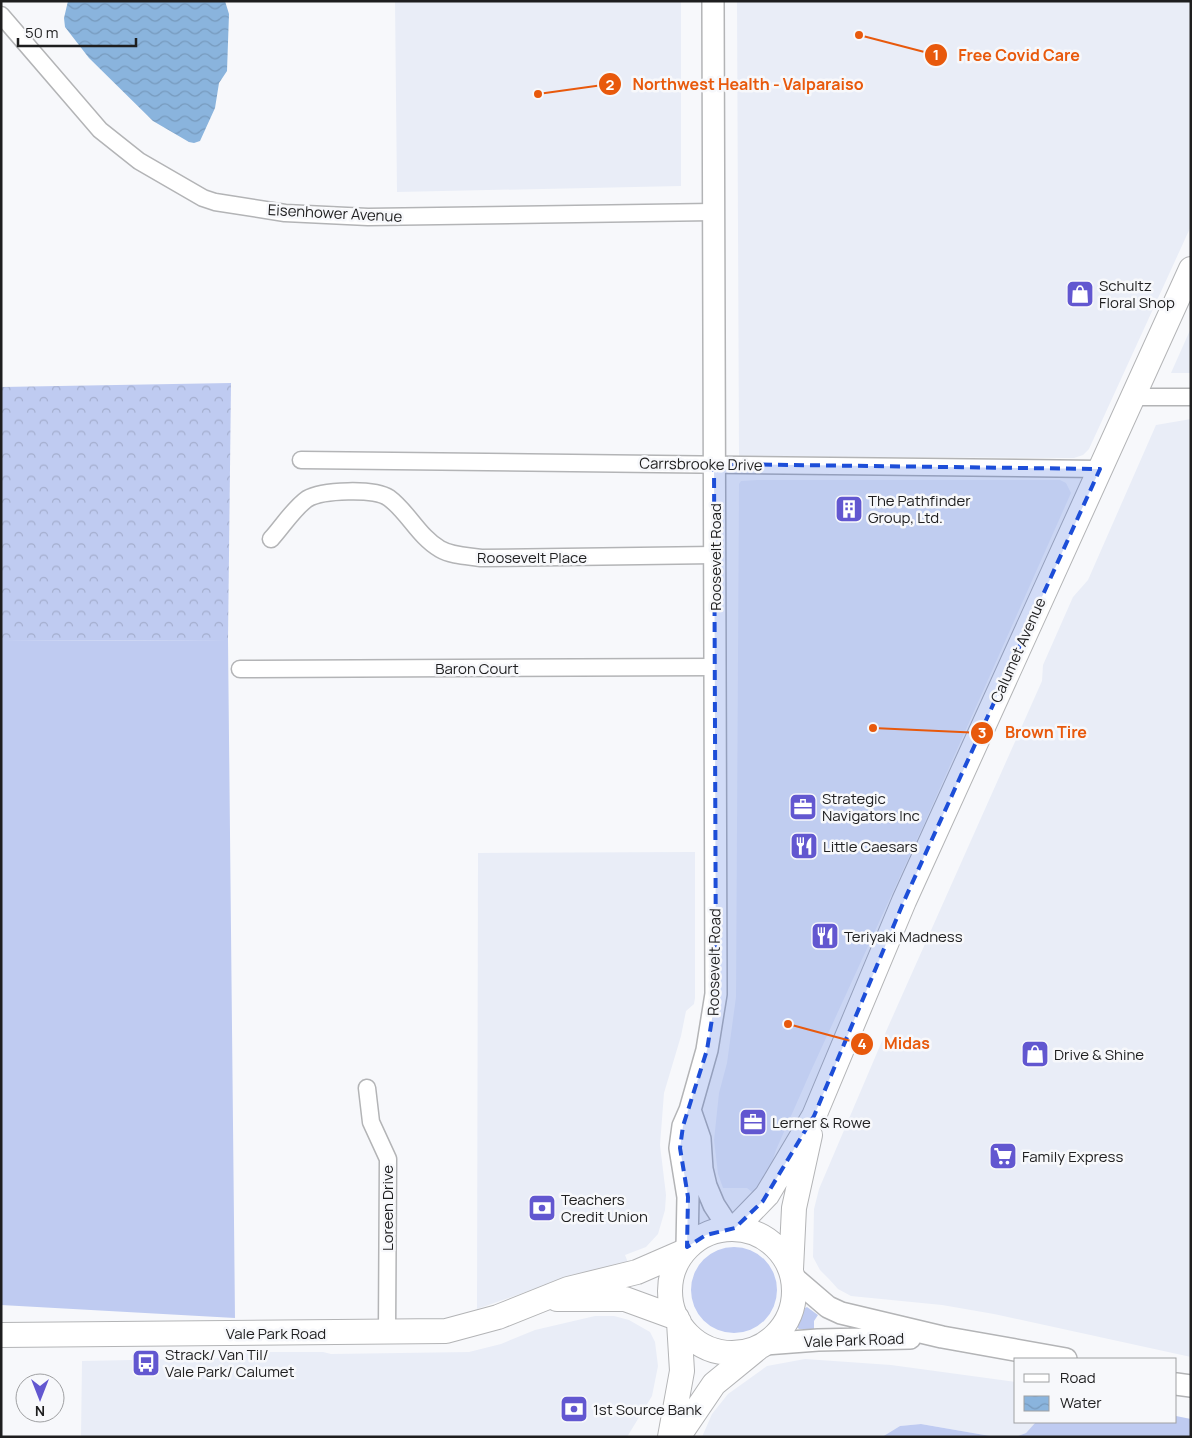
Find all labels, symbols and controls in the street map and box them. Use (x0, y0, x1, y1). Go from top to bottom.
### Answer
scale bar (18, 15, 135, 47)
text: 50 m (25, 22, 59, 43)
callout: Free Covid Care (923, 40, 1090, 71)
text: 1 (933, 44, 939, 65)
text: Free Covid Care (958, 44, 1080, 66)
callout: Northwest Health - Valparaiso (598, 69, 874, 100)
text: Northwest Health - Valparaiso (632, 73, 864, 95)
text: 2 (606, 74, 615, 95)
street label: Eisenhower Avenue (267, 199, 403, 227)
place label: Schultz Floral Shop (1099, 275, 1175, 313)
shop icon: Schultz Floral Shop (1065, 279, 1095, 309)
street label: Carrsbrooke Drive (639, 452, 763, 476)
place label: The Pathfinder Group, Ltd. (868, 490, 971, 528)
building icon: The Pathfinder Group, Ltd. (834, 494, 864, 524)
street label: Roosevelt Road (705, 503, 726, 611)
street label: Roosevelt Place (477, 547, 587, 568)
street label: Calumet Avenue (985, 594, 1051, 706)
street label: Baron Court (435, 658, 519, 679)
callout: Brown Tire (970, 717, 1097, 748)
text: Brown Tire (1005, 721, 1087, 743)
text: 3 (978, 722, 986, 743)
place label: Strategic Navigators Inc (822, 788, 920, 826)
office icon: Strategic Navigators Inc (788, 792, 818, 822)
restaurant icon: Little Caesars (789, 831, 819, 861)
place label: Little Caesars (823, 836, 918, 857)
street label: Roosevelt Road (703, 908, 725, 1016)
restaurant icon: Teriyaki Madness (810, 921, 840, 951)
place label: Teriyaki Madness (844, 926, 963, 947)
callout: Midas (849, 1028, 940, 1059)
text: Midas (884, 1032, 930, 1054)
text: 4 (857, 1033, 867, 1054)
shop icon: Drive & Shine (1020, 1039, 1050, 1069)
place label: Drive & Shine (1054, 1044, 1144, 1065)
office icon: Lerner & Rowe (738, 1107, 768, 1137)
place label: Lerner & Rowe (772, 1112, 871, 1133)
supermarket icon: Family Express (988, 1141, 1018, 1171)
place label: Family Express (1022, 1146, 1123, 1167)
street label: Loreen Drive (377, 1165, 398, 1251)
place label: Teachers Credit Union (561, 1189, 648, 1227)
bank icon: Teachers Credit Union (527, 1193, 557, 1223)
street label: Vale Park Road (226, 1323, 326, 1344)
street label: Vale Park Road (803, 1328, 905, 1352)
place label: Strack/ Van Til/ Vale Park/ Calumet (165, 1344, 295, 1382)
bus stop icon: Strack/ Van Til/ Vale Park/ Calumet (131, 1348, 161, 1378)
legend (1014, 1358, 1177, 1423)
text: Road (1060, 1367, 1096, 1388)
north arrow (15, 1373, 65, 1423)
text: Water (1060, 1392, 1102, 1413)
bank icon: 1st Source Bank (559, 1394, 589, 1424)
place label: 1st Source Bank (593, 1399, 702, 1420)
text: N (35, 1402, 45, 1421)

